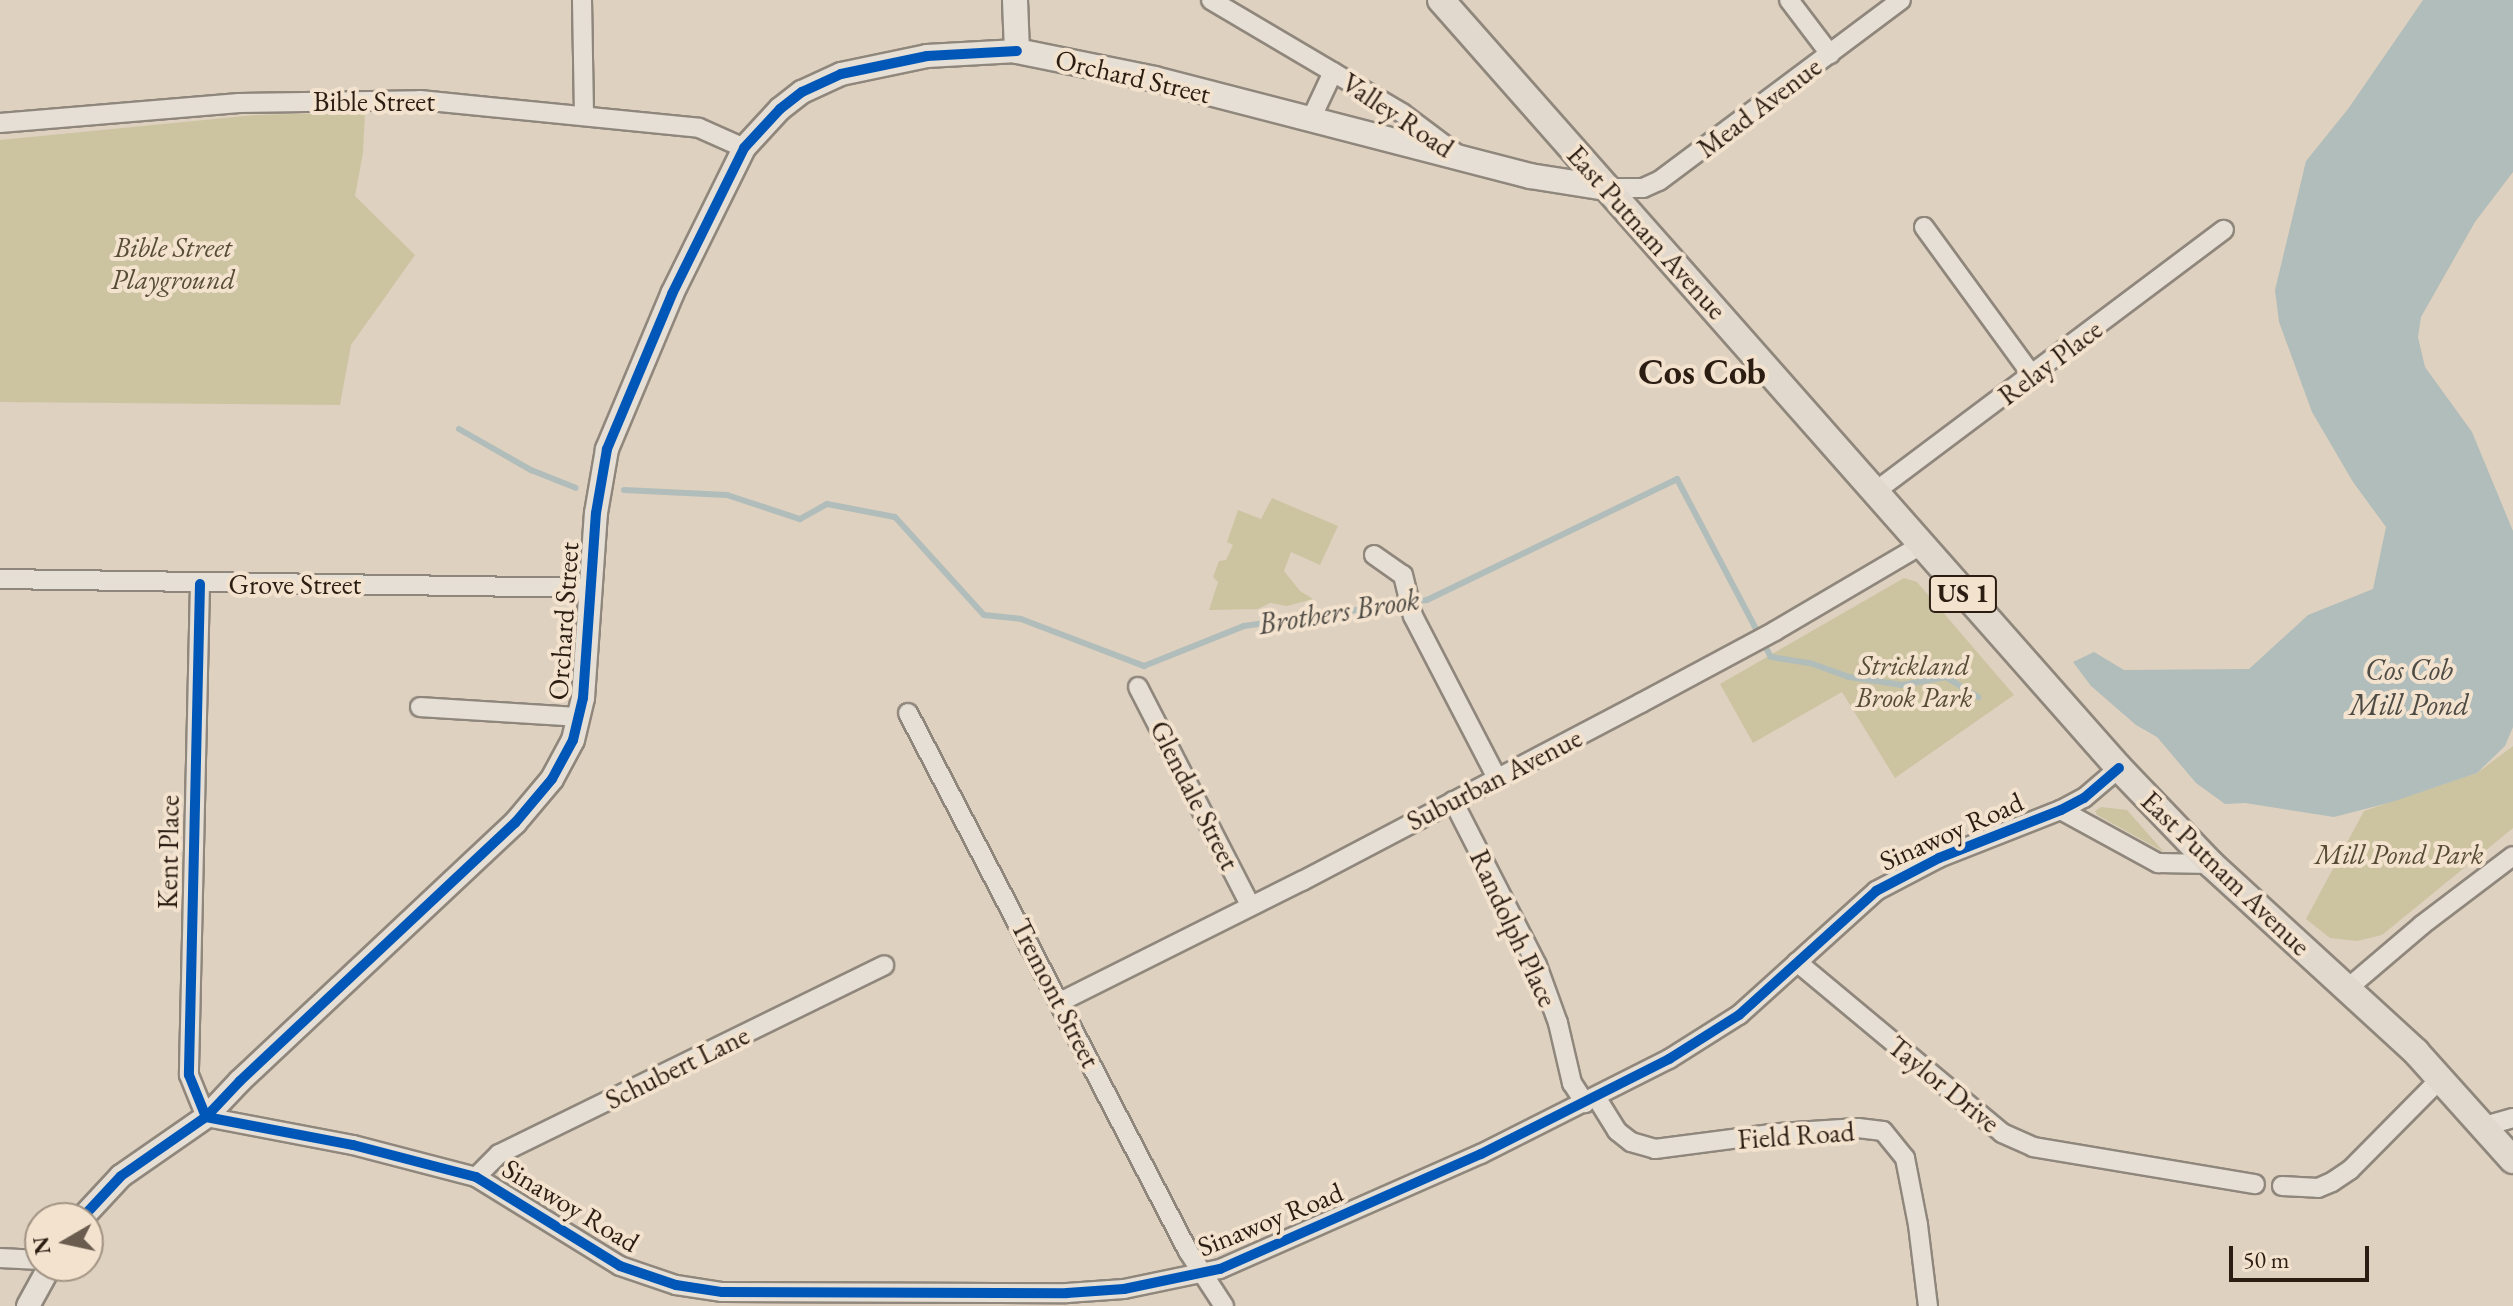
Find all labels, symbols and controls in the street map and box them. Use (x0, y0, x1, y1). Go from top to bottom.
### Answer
street label: Orchard Street (1052, 42, 1214, 110)
street label: Mead Avenue (1690, 49, 1828, 165)
street label: Valley Road (1336, 65, 1460, 165)
street label: Bible Street (313, 84, 435, 118)
street label: East Putnam Avenue (1560, 138, 1734, 326)
park label: Bible Street Playground (111, 230, 235, 296)
street label: Relay Place (1991, 312, 2109, 412)
district label: Cos Cob (1638, 350, 1766, 394)
street label: Orchard Street (541, 541, 585, 701)
street label: Grove Street (229, 567, 361, 601)
road number: US 1 (1927, 572, 1999, 616)
water label: Brothers Brook (1256, 581, 1422, 643)
park label: Strickland Brook Park (1856, 648, 1972, 714)
water label: Cos Cob Mill Pond (2349, 652, 2469, 722)
street label: Glendale Street (1143, 715, 1247, 875)
street label: Suburban Avenue (1401, 720, 1587, 838)
street label: Sinawoy Road (1874, 784, 2028, 878)
street label: East Putnam Avenue (2134, 784, 2318, 962)
street label: Kent Place (150, 795, 186, 909)
park label: Mill Pond Park (2315, 837, 2483, 871)
street label: Randolph Place (1463, 844, 1565, 1012)
street label: Tremont Street (1004, 913, 1108, 1073)
street label: Schubert Lane (600, 1018, 754, 1116)
street label: Taylor Drive (1881, 1029, 2007, 1139)
street label: Field Road (1736, 1114, 1856, 1156)
street label: Sinawoy Road (497, 1151, 645, 1259)
street label: Sinawoy Road (1193, 1175, 1347, 1263)
north arrow (24, 1202, 104, 1282)
scale bar (2233, 1230, 2373, 1280)
text: N (26, 1234, 57, 1257)
text: 50 m (2243, 1244, 2290, 1275)

